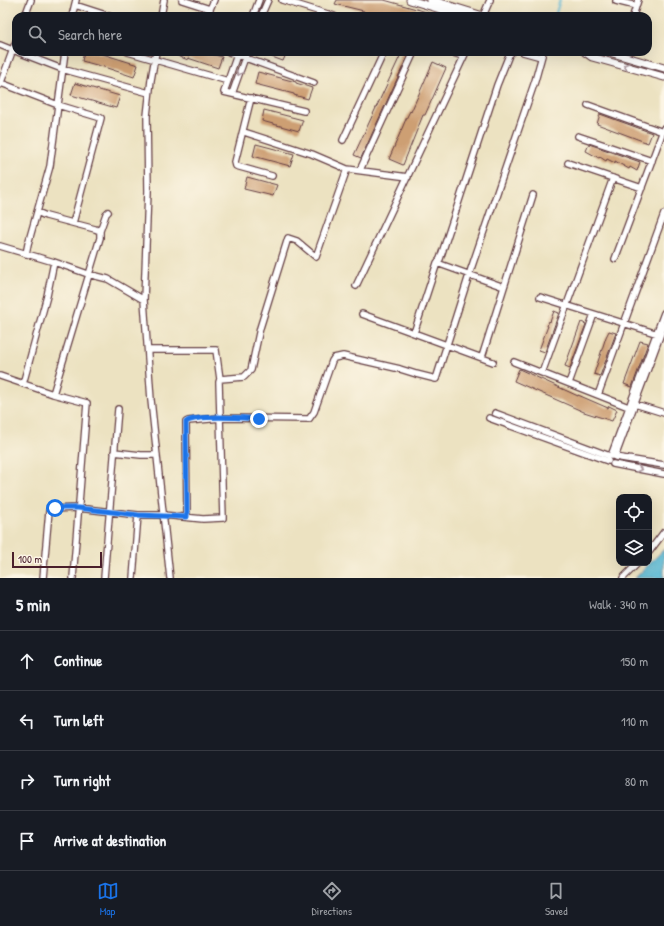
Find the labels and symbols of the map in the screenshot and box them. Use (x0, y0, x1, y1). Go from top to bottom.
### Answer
one-way arrow (623, 63, 630, 71)
one-way arrow (236, 69, 244, 76)
route end (250, 410, 268, 428)
one-way arrow (636, 465, 642, 473)
route start (46, 499, 64, 517)
scale bar (12, 550, 102, 569)

